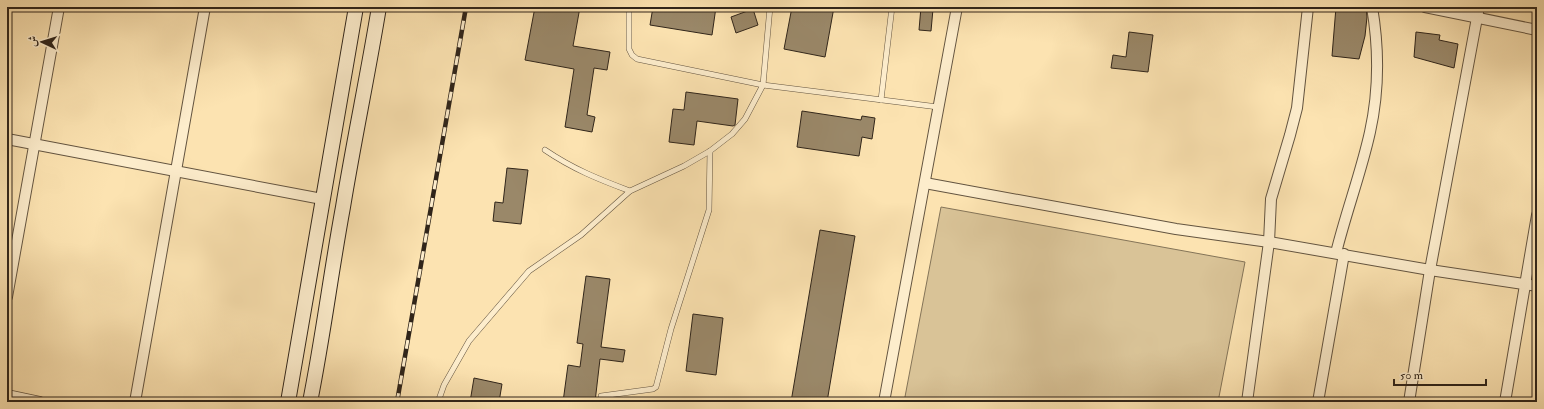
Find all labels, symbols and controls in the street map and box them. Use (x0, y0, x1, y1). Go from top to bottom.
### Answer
north arrow (22, 22, 62, 62)
text: ش (26, 35, 39, 47)
scale bar (1394, 361, 1486, 387)
text: 50 m (1400, 368, 1424, 383)

